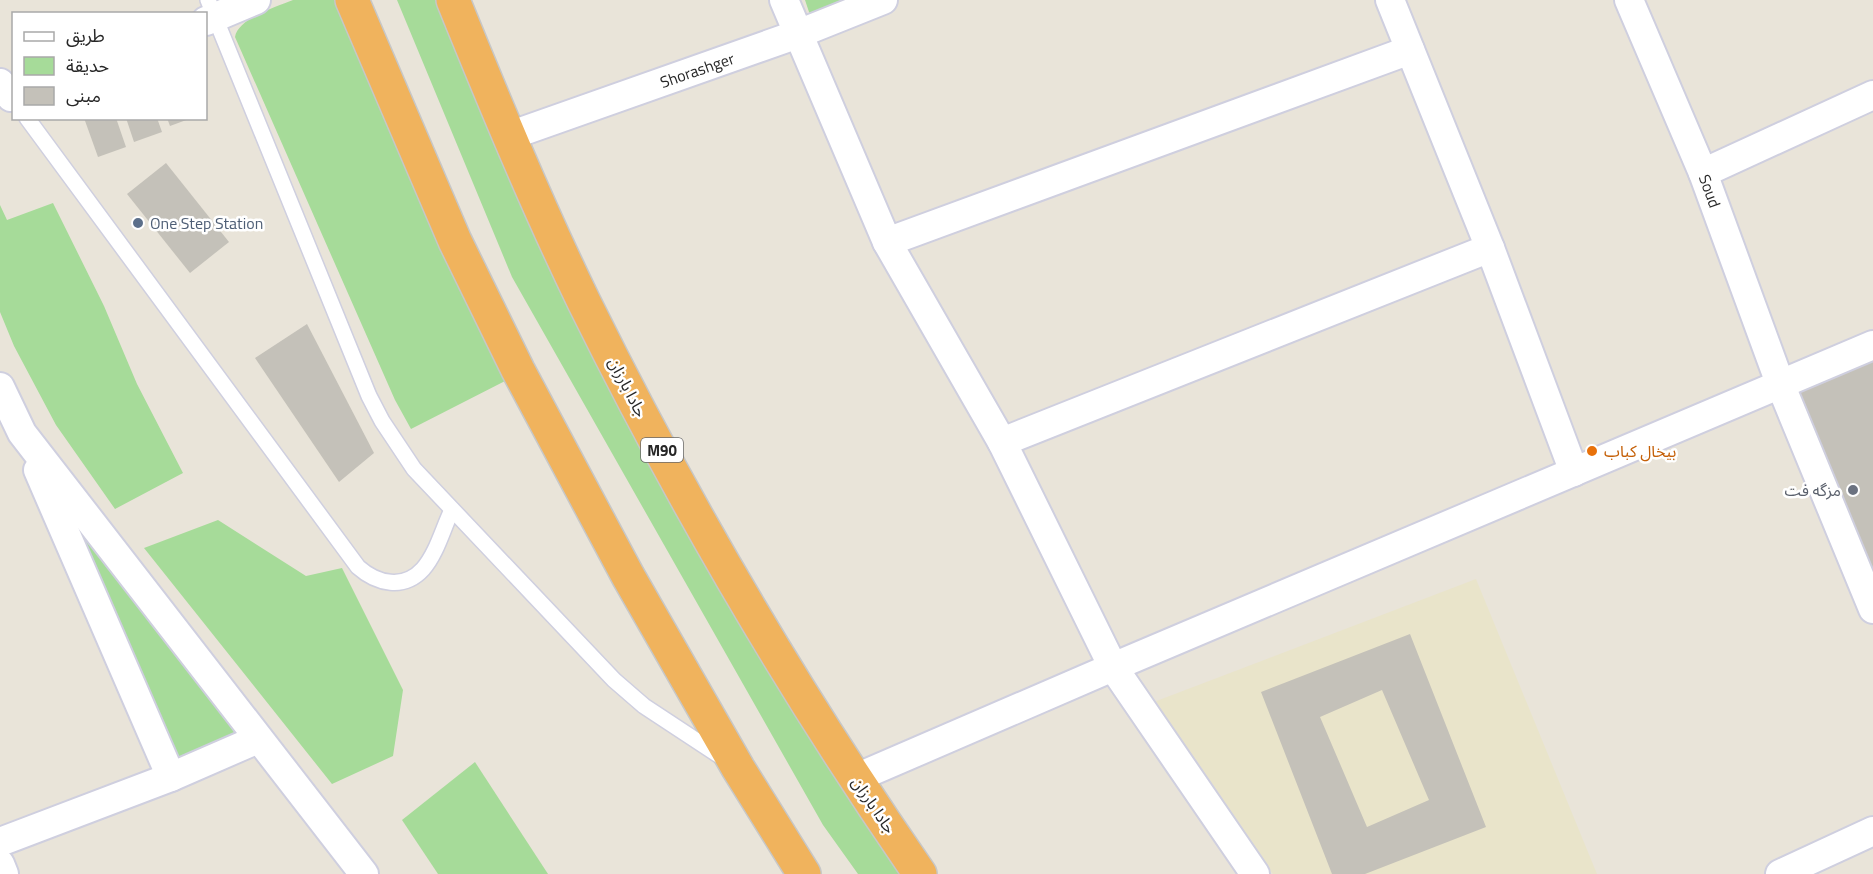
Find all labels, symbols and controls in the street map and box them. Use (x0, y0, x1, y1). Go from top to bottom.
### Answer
legend (12, 12, 207, 120)
text: طريق (66, 22, 105, 49)
street label: Shorashger (657, 46, 738, 94)
text: حديقة (66, 52, 109, 79)
text: مبنى (66, 82, 101, 109)
street label: Soud (1693, 171, 1727, 211)
place label: One Step Station (150, 211, 263, 235)
marker: One Step Station (131, 216, 145, 230)
street label: جادا بارزان (603, 353, 653, 421)
road number: M90 (641, 438, 683, 462)
place label: بيخال كباب (1604, 439, 1676, 463)
marker: بيخال كباب (1585, 444, 1599, 458)
place label: مزگه فت (1784, 478, 1841, 502)
marker: مزگه فت (1846, 483, 1860, 497)
street label: جادا بارزان (846, 772, 902, 838)

